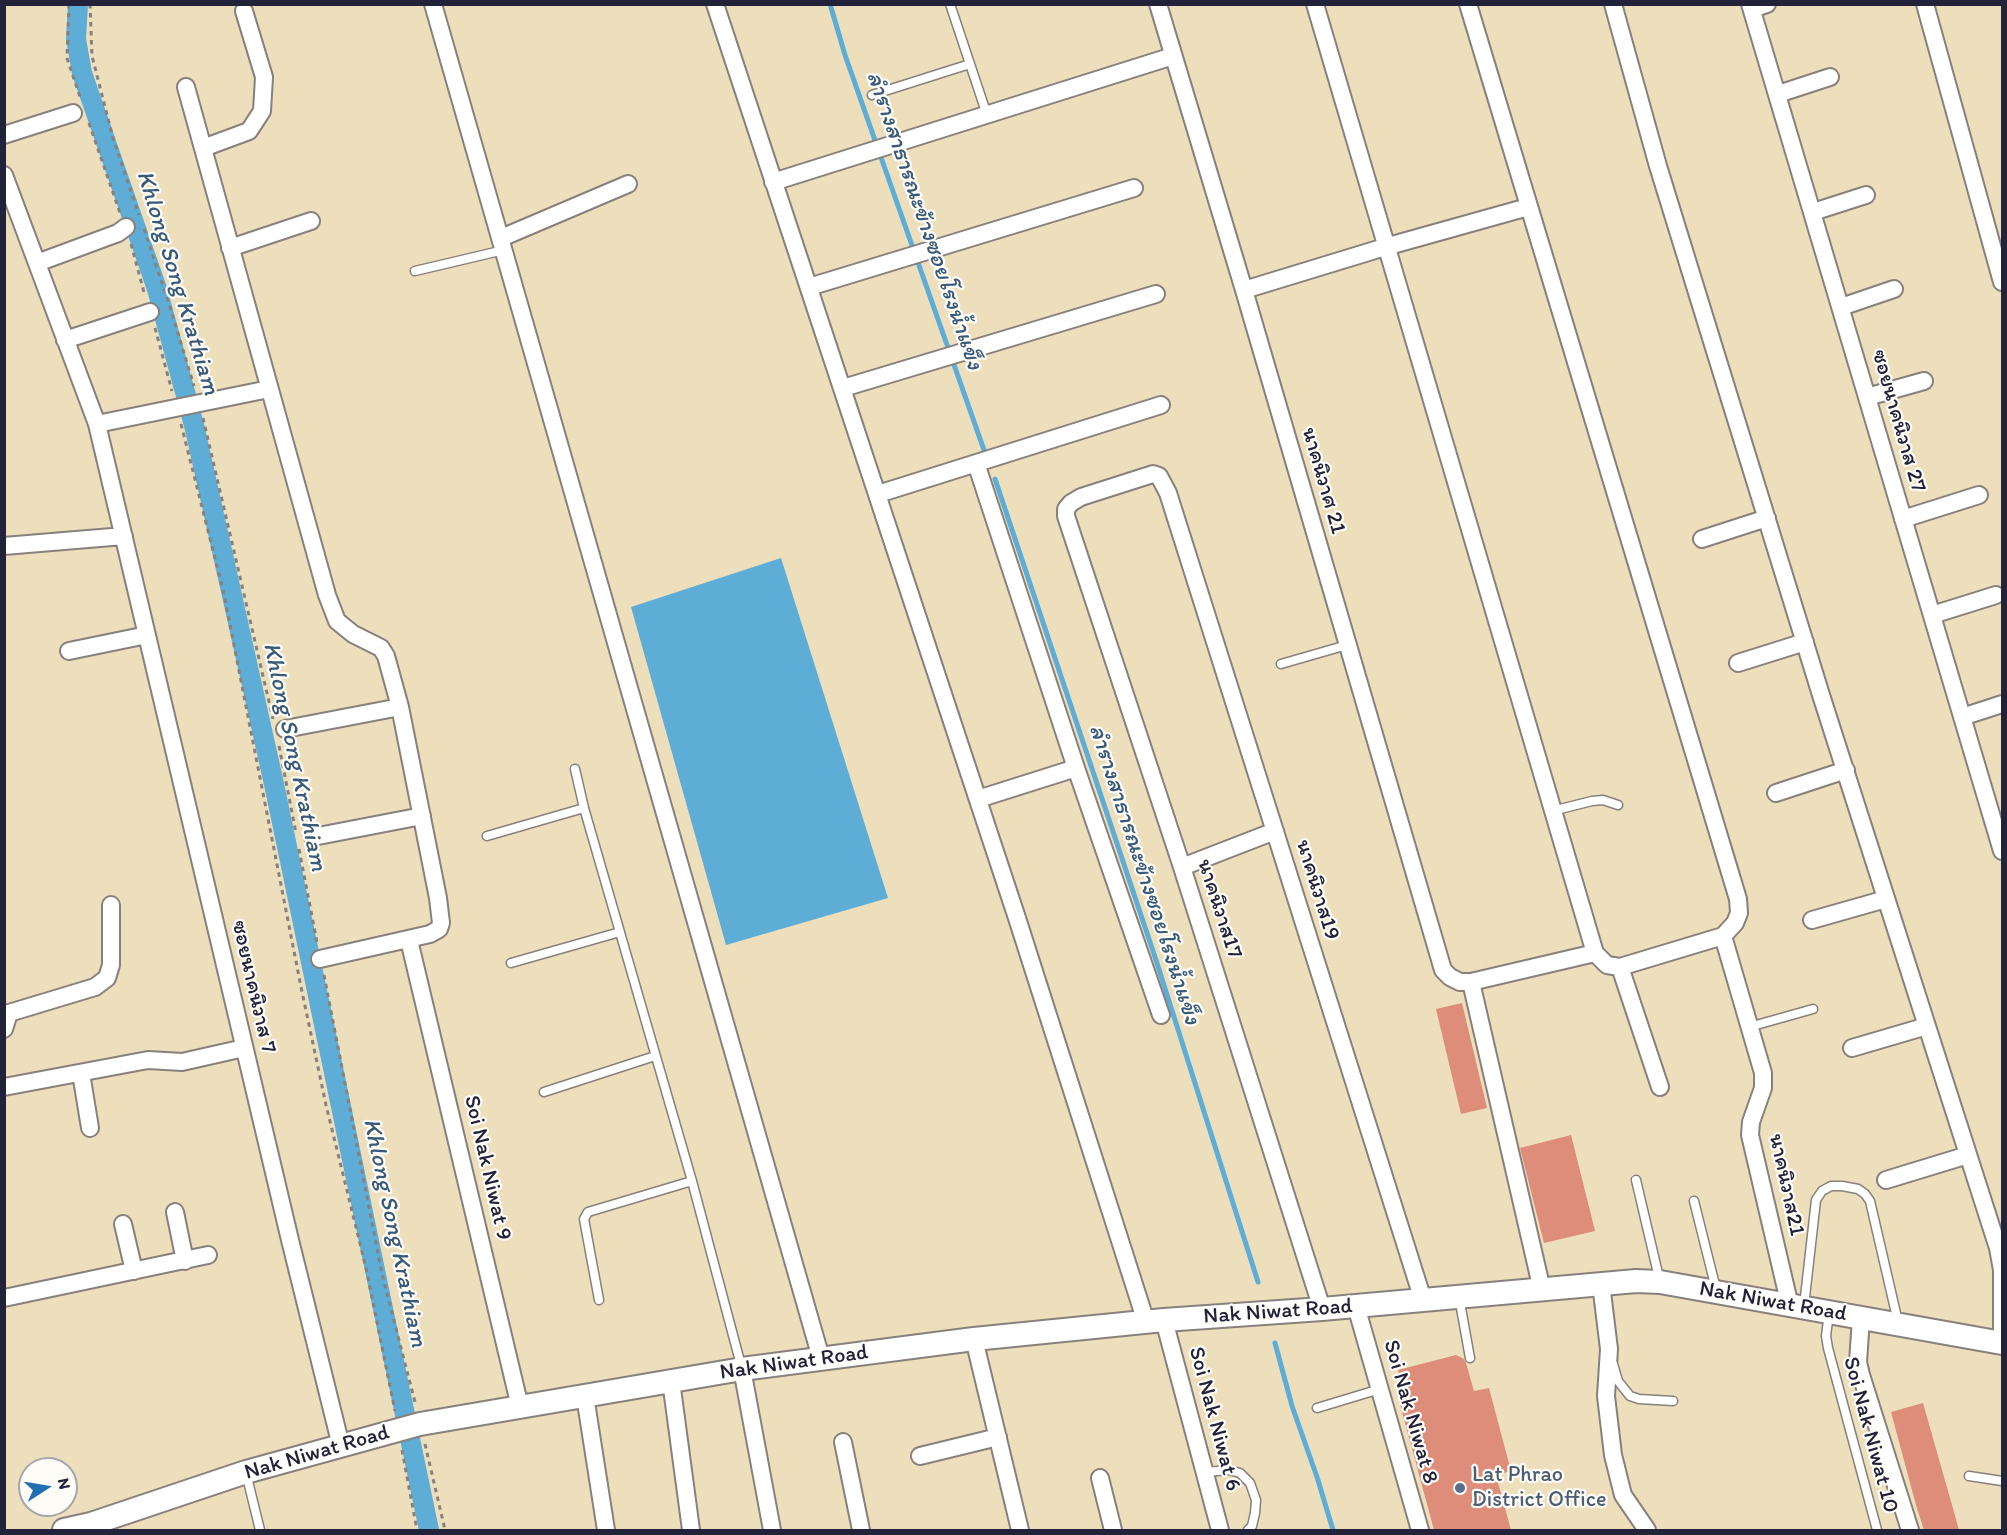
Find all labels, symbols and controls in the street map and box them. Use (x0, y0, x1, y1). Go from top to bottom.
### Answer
water label: ลำรางสาธารณะข้างซอยโรงน้ำแข็ง (859, 68, 989, 374)
water label: Khlong Song Krathiam (129, 167, 225, 399)
street label: ซอยนาคนิวาส 27 (1865, 347, 1931, 495)
street label: นาคนิวาศ 21 (1295, 425, 1351, 537)
water label: Khlong Song Krathiam (256, 640, 332, 874)
water label: ลำรางสาธารณะข้างซอยโรงน้ำแข็ง (1082, 721, 1206, 1029)
street label: นาคนิวาส19 (1289, 837, 1345, 943)
street label: นาคนิวาส17 (1191, 856, 1247, 962)
street label: ซอยนาคนิวาส 7 (225, 918, 281, 1056)
street label: Soi Nak Niwat 9 (458, 1093, 516, 1243)
water label: Khlong Song Krathiam (356, 1116, 432, 1350)
street label: นาคนิวาส21 (1762, 1132, 1810, 1238)
street label: Nak Niwat Road (1697, 1276, 1849, 1328)
street label: Nak Niwat Road (1203, 1294, 1353, 1330)
street label: Soi Nak Niwat 8 (1377, 1337, 1443, 1487)
street label: Nak Niwat Road (718, 1340, 870, 1386)
street label: Soi Nak Niwat 6 (1182, 1344, 1246, 1494)
street label: Soi Nak Niwat 10 (1837, 1354, 1903, 1516)
street label: Nak Niwat Road (242, 1420, 392, 1486)
north arrow (18, 1457, 78, 1517)
place label: Lat Phrao District Office (1472, 1462, 1606, 1514)
text: N (54, 1476, 75, 1491)
marker: Lat Phrao District Office (1453, 1481, 1467, 1495)

